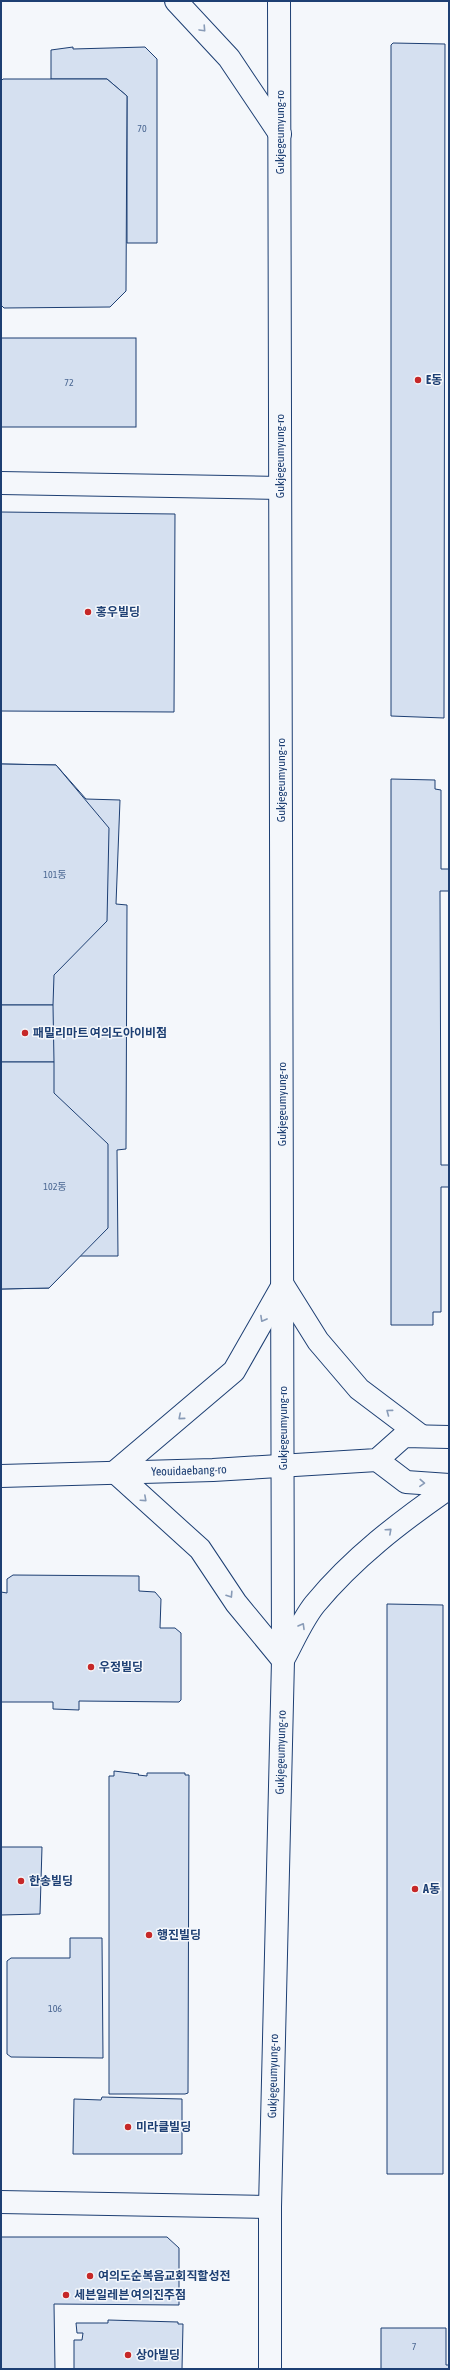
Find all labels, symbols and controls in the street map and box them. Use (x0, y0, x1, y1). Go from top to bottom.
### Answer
one-way arrow (198, 24, 205, 32)
street label: Gukjegeumyung-ro (273, 89, 287, 174)
house number: 70 (137, 123, 147, 134)
place label: E동 (426, 373, 442, 387)
marker: E동 (413, 375, 423, 385)
house number: 72 (64, 377, 74, 388)
street label: Gukjegeumyung-ro (273, 413, 287, 498)
place label: 홍우빌딩 (96, 605, 140, 619)
marker: 홍우빌딩 (83, 607, 93, 617)
street label: Gukjegeumyung-ro (274, 737, 288, 822)
house number: 101동 (43, 869, 67, 880)
place label: 패밀리마트 여의도아이비점 (33, 1026, 167, 1040)
marker: 패밀리마트 여의도아이비점 (20, 1028, 30, 1038)
street label: Gukjegeumyung-ro (275, 1061, 289, 1146)
house number: 102동 (43, 1181, 67, 1192)
one-way arrow (261, 1315, 268, 1322)
street label: Gukjegeumyung-ro (276, 1385, 290, 1470)
one-way arrow (386, 1410, 393, 1417)
one-way arrow (178, 1412, 185, 1419)
street label: Yeouidaebang-ro (151, 1462, 227, 1479)
one-way arrow (419, 1479, 425, 1488)
one-way arrow (140, 1494, 147, 1501)
one-way arrow (384, 1528, 392, 1535)
one-way arrow (225, 1591, 233, 1598)
one-way arrow (298, 1623, 305, 1630)
place label: 우정빌딩 (99, 1660, 143, 1674)
marker: 우정빌딩 (86, 1662, 96, 1672)
street label: Gukjegeumyung-ro (273, 1709, 289, 1795)
place label: 한송빌딩 (29, 1874, 73, 1888)
marker: 한송빌딩 (16, 1876, 26, 1886)
place label: A동 (422, 1882, 440, 1896)
marker: A동 (410, 1884, 420, 1894)
place label: 행진빌딩 (157, 1928, 201, 1942)
marker: 행진빌딩 (144, 1930, 154, 1940)
house number: 106 (48, 2003, 62, 2014)
street label: Gukjegeumyung-ro (265, 2033, 281, 2118)
place label: 미라클빌딩 (136, 2120, 191, 2134)
marker: 미라클빌딩 (123, 2122, 133, 2132)
place label: 여의도순복음교회직할성전 (98, 2269, 230, 2283)
marker: 여의도순복음교회직할성전 (85, 2271, 95, 2281)
place label: 세븐일레븐 여의진주점 (74, 2288, 186, 2302)
marker: 세븐일레븐 여의진주점 (61, 2290, 71, 2300)
house number: 7 (412, 2341, 417, 2352)
place label: 상아빌딩 (136, 2348, 180, 2362)
marker: 상아빌딩 (123, 2350, 133, 2360)

